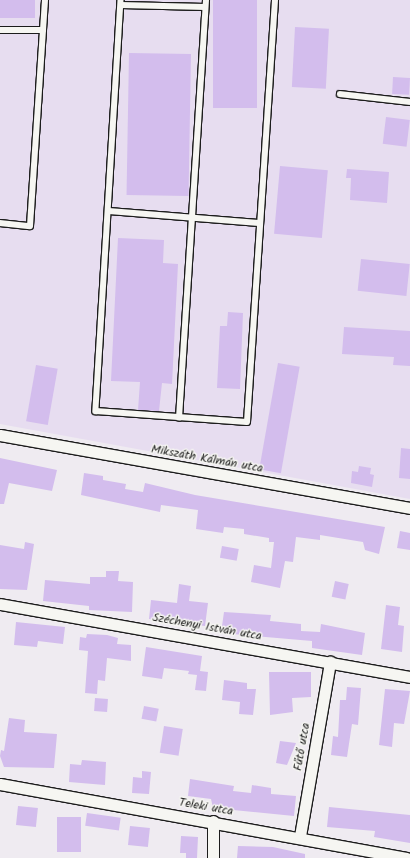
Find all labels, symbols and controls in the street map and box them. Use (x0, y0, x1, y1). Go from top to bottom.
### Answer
street label: Mikszáth Kálmán utca (150, 442, 264, 476)
street label: Széchenyi István utca (151, 610, 263, 644)
street label: Fűtő utca (291, 722, 313, 772)
street label: Teleki utca (178, 795, 234, 819)

